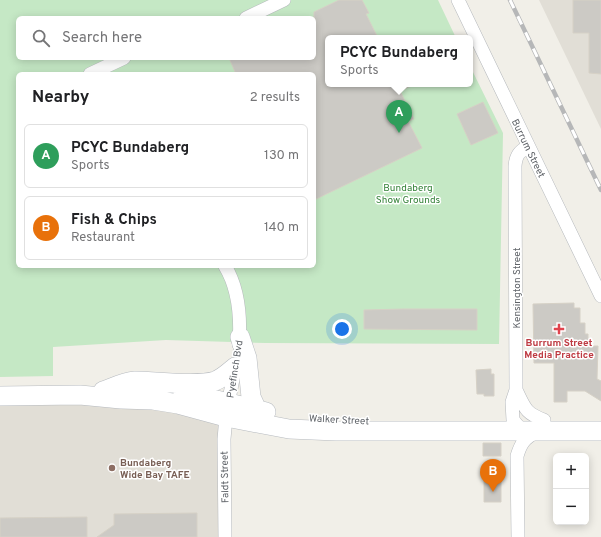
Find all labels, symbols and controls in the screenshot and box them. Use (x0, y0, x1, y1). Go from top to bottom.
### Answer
search box (16, 16, 316, 60)
icon: search (30, 27, 52, 49)
text: Search here (62, 29, 142, 48)
popup (325, 35, 473, 87)
text: PCYC Bundaberg (340, 44, 458, 63)
text: Sports (340, 63, 379, 79)
text: Nearby (32, 87, 89, 109)
text: 2 results (250, 90, 300, 106)
pin: A (386, 100, 412, 133)
street label: Burrum Street (508, 117, 548, 180)
text: PCYC Bundaberg (71, 139, 189, 158)
text: A (41, 148, 51, 164)
text: 130 m (264, 148, 299, 164)
text: Sports (71, 158, 110, 174)
park label: Bundaberg Show Grounds (376, 182, 441, 207)
text: Fish & Chips (71, 211, 157, 230)
text: B (42, 220, 50, 236)
text: 140 m (264, 220, 299, 236)
text: Restaurant (71, 230, 135, 246)
street label: Kensington Street (511, 247, 524, 328)
your location (332, 319, 352, 339)
marker: Burrum Street Media Practice (553, 323, 565, 335)
place label: Burrum Street Media Practice (524, 337, 594, 362)
street label: Pyefinch Bvd (224, 339, 246, 399)
street label: Walker Street (308, 412, 370, 429)
street label: Faldt Street (219, 451, 232, 503)
map controls (553, 453, 589, 525)
button: + (553, 453, 589, 489)
place label: Bundaberg Wide Bay TAFE (120, 457, 190, 482)
pin: B (480, 459, 506, 492)
marker: Bundaberg Wide Bay TAFE (107, 463, 117, 473)
button: − (553, 489, 589, 525)

